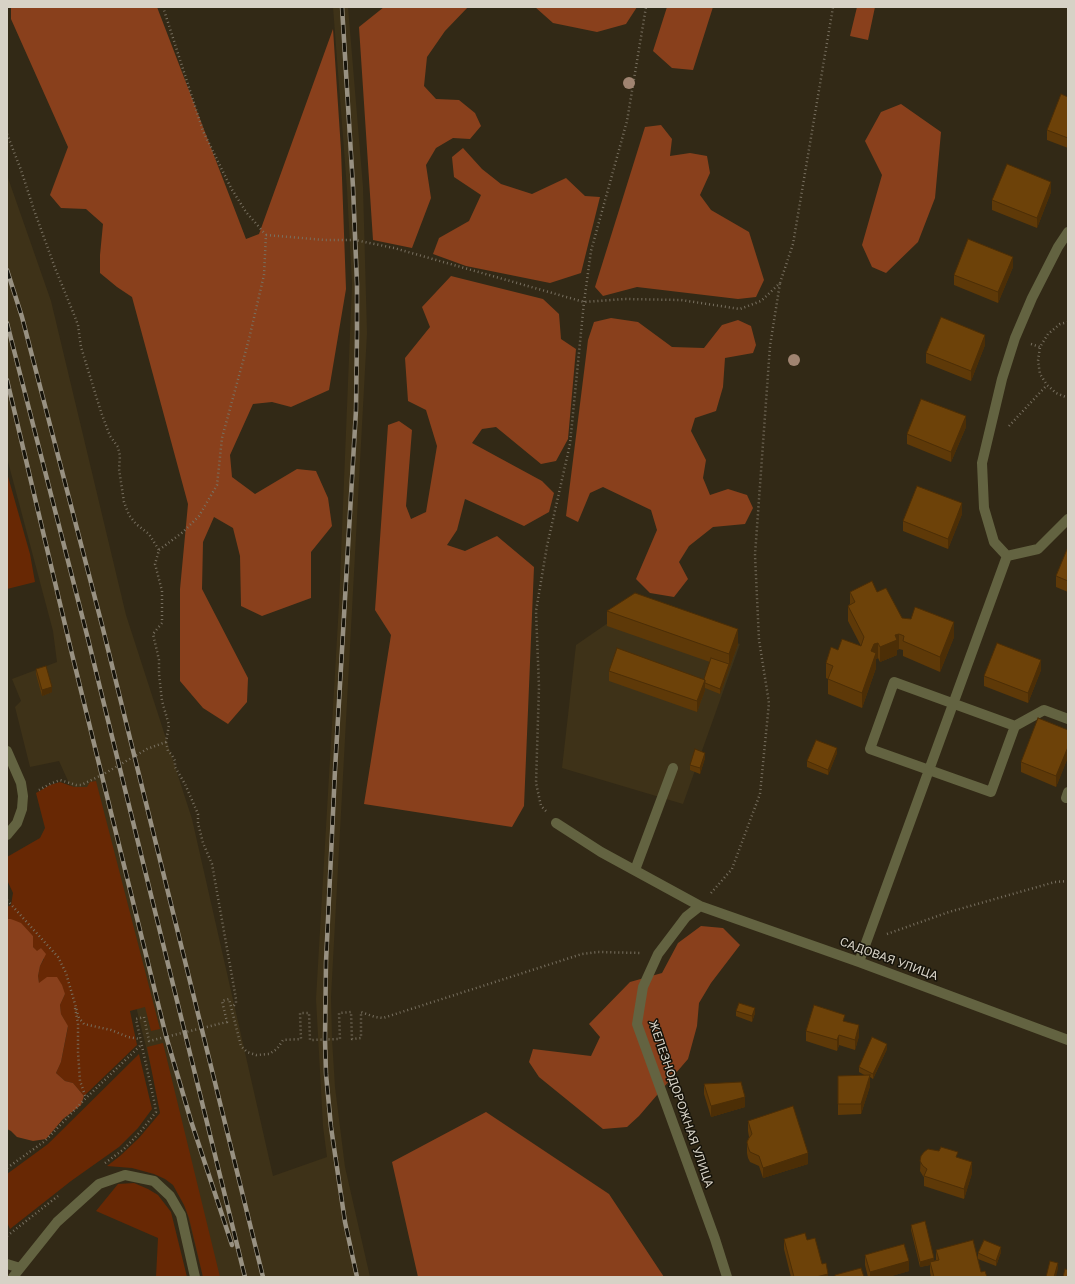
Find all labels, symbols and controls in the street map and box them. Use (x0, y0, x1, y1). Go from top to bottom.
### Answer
street label: САДОВАЯ УЛИЦА (838, 935, 940, 983)
street label: ЖЕЛЕЗНОДОРОЖНАЯ УЛИЦА (645, 1018, 717, 1190)

